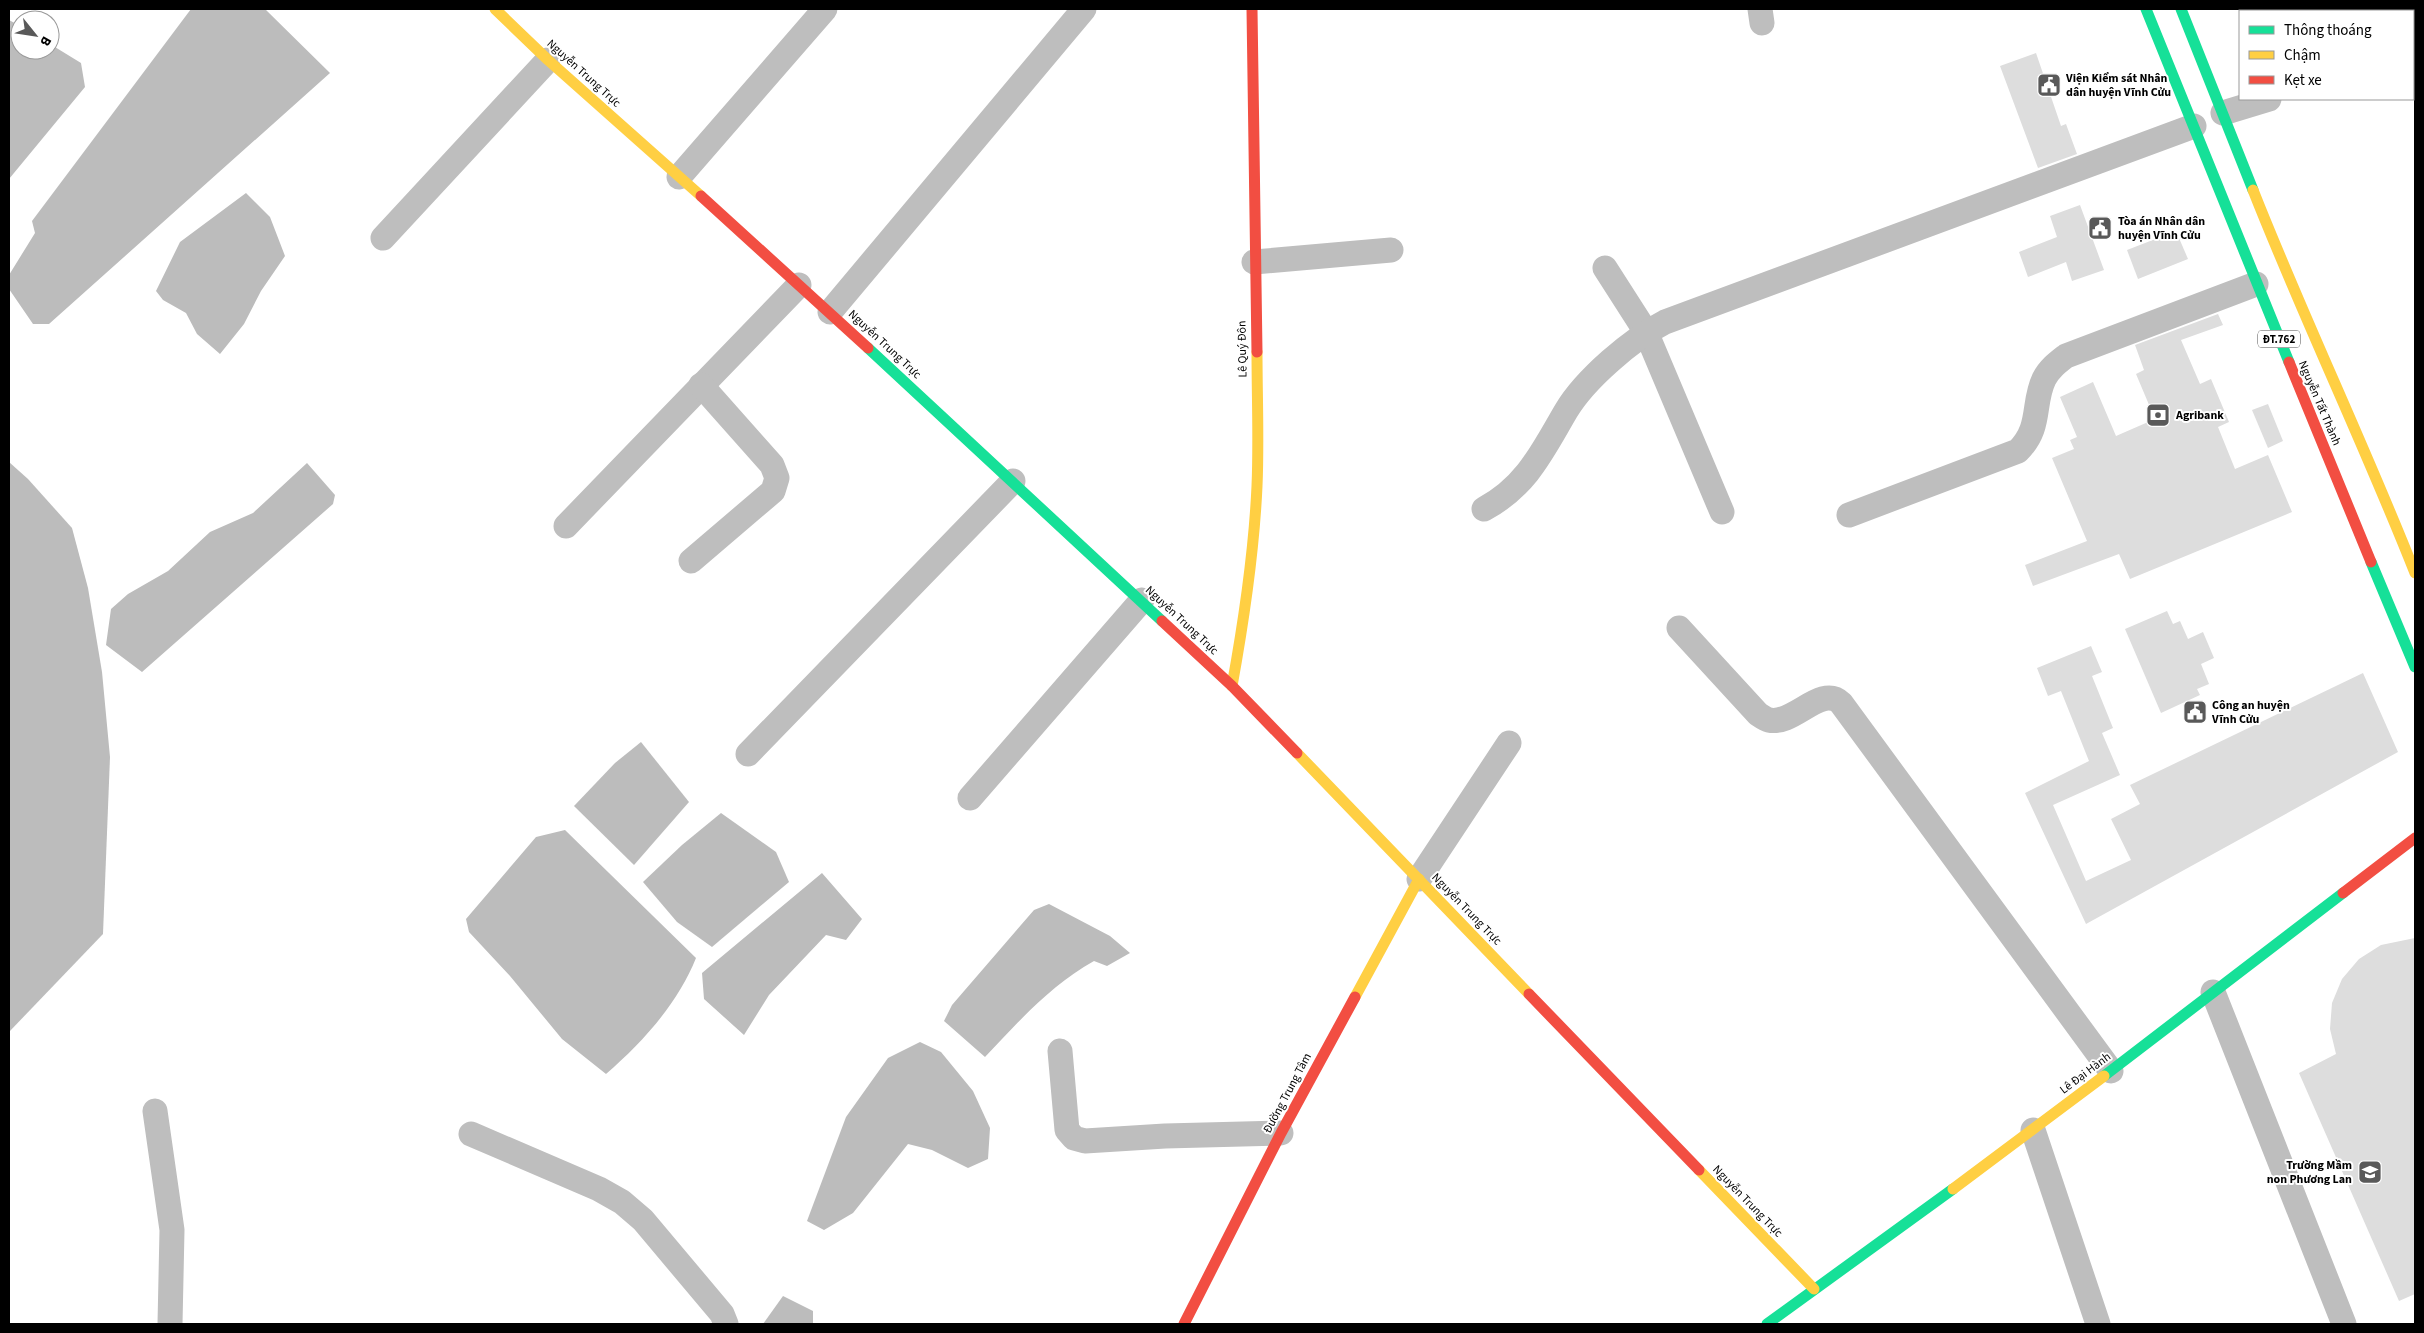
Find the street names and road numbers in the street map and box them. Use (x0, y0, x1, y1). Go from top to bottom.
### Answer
street label: Nguyễn Trung Trực (543, 35, 625, 112)
street label: Nguyễn Trung Trực (844, 306, 925, 383)
street label: Lê Quý Đôn (1234, 320, 1251, 378)
road number: ĐT.762 (2258, 330, 2300, 348)
street label: Nguyễn Tất Thành (2294, 358, 2345, 448)
street label: Nguyễn Trung Trực (1141, 582, 1222, 659)
street label: Nguyễn Trung Trực (1428, 869, 1506, 950)
street label: Lê Đại Hành (2056, 1049, 2114, 1098)
street label: Đường Trung Tâm (1259, 1050, 1316, 1136)
street label: Nguyễn Trung Trực (1709, 1161, 1787, 1242)

